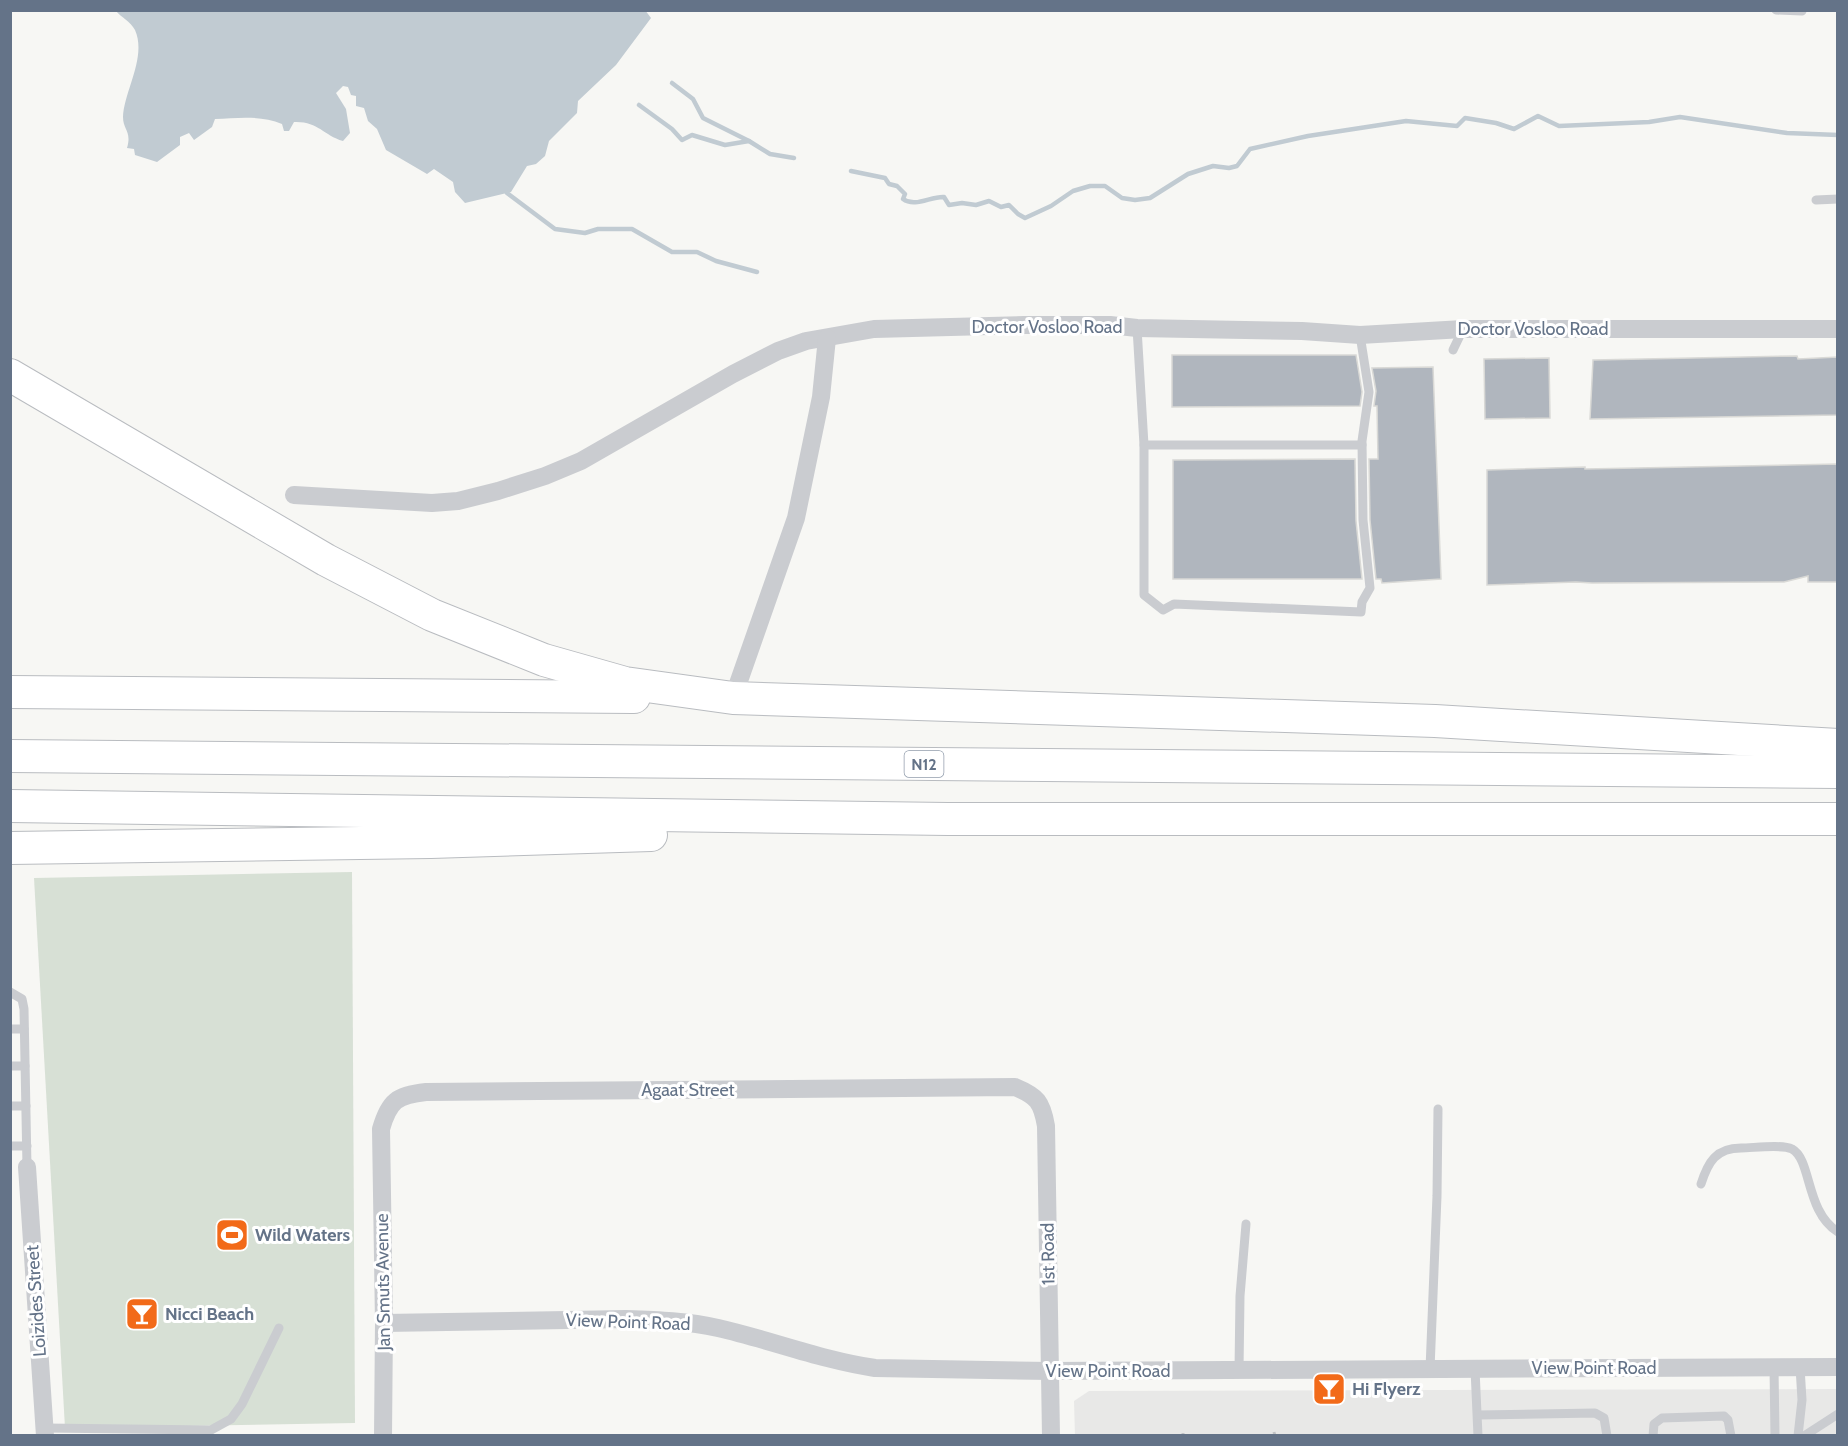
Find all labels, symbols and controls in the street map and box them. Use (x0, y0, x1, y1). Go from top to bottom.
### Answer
street label: Doctor Vosloo Road (972, 316, 1123, 338)
street label: Doctor Vosloo Road (1458, 318, 1609, 340)
road number: N12 (904, 751, 944, 777)
street label: Agaat Street (641, 1079, 735, 1101)
street label: Jan Smuts Avenue (371, 1213, 395, 1352)
sports icon: Wild Waters (214, 1217, 250, 1253)
street label: 1st Road (1036, 1223, 1060, 1285)
place label: Wild Waters (255, 1224, 350, 1246)
street label: Loizides Street (21, 1244, 51, 1358)
bar icon: Nicci Beach (124, 1296, 160, 1332)
place label: Nicci Beach (165, 1303, 254, 1325)
street label: View Point Road (565, 1309, 691, 1335)
street label: View Point Road (1532, 1357, 1656, 1379)
street label: View Point Road (1046, 1360, 1170, 1382)
bar icon: Hi Flyerz (1311, 1371, 1347, 1407)
place label: Hi Flyerz (1352, 1378, 1421, 1400)

